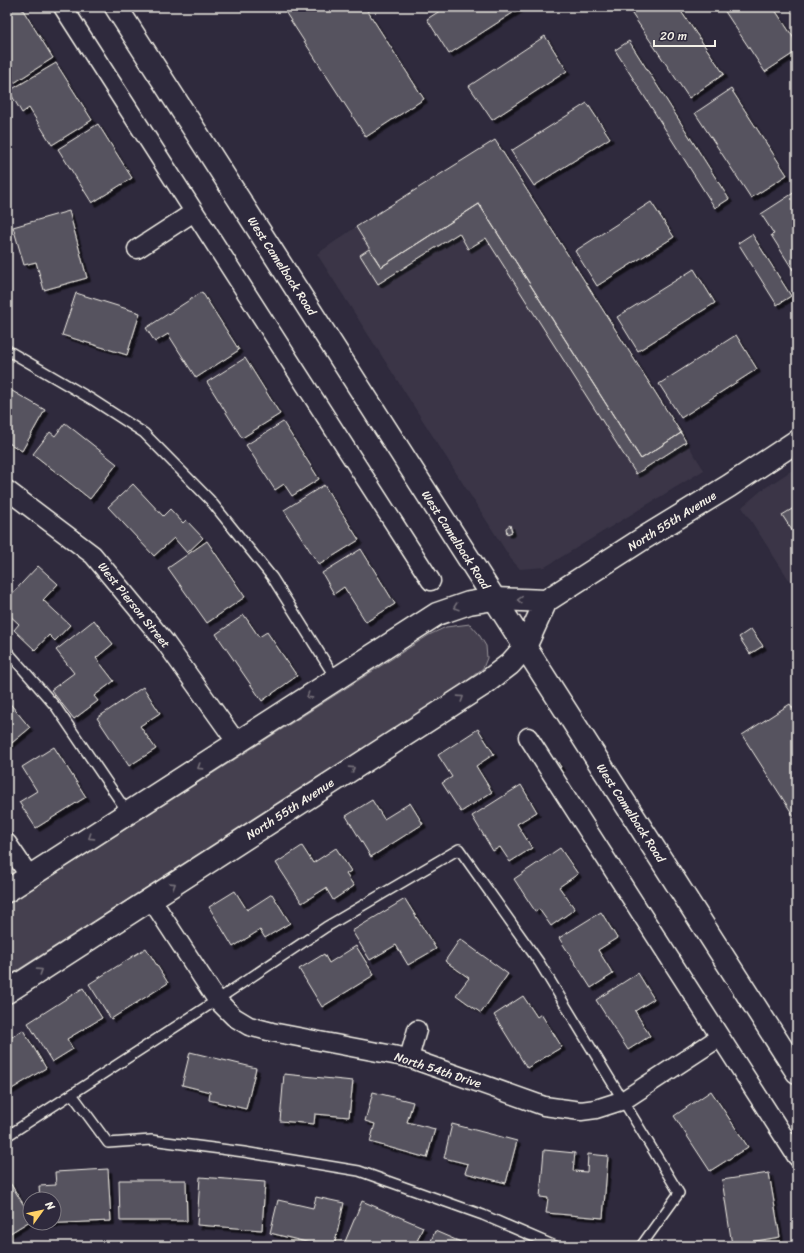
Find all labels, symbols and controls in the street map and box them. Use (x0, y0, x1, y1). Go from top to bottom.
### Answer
scale bar (654, 22, 715, 48)
text: 20 m (660, 25, 687, 47)
street label: West Camelback Road (241, 212, 323, 321)
street label: North 55th Avenue (623, 485, 721, 557)
street label: West Camelback Road (415, 486, 497, 595)
street label: West Pierson Street (92, 557, 176, 653)
one-way arrow (517, 595, 523, 604)
one-way arrow (453, 603, 460, 611)
one-way arrow (307, 691, 314, 698)
one-way arrow (457, 695, 464, 703)
street label: West Camelback Road (590, 759, 672, 868)
one-way arrow (197, 762, 204, 770)
one-way arrow (348, 766, 355, 773)
street label: North 55th Avenue (241, 772, 339, 846)
one-way arrow (88, 832, 95, 840)
one-way arrow (169, 882, 176, 890)
one-way arrow (36, 968, 43, 975)
street label: North 54th Drive (392, 1046, 484, 1094)
north arrow (22, 1191, 62, 1231)
text: N (39, 1197, 60, 1215)

